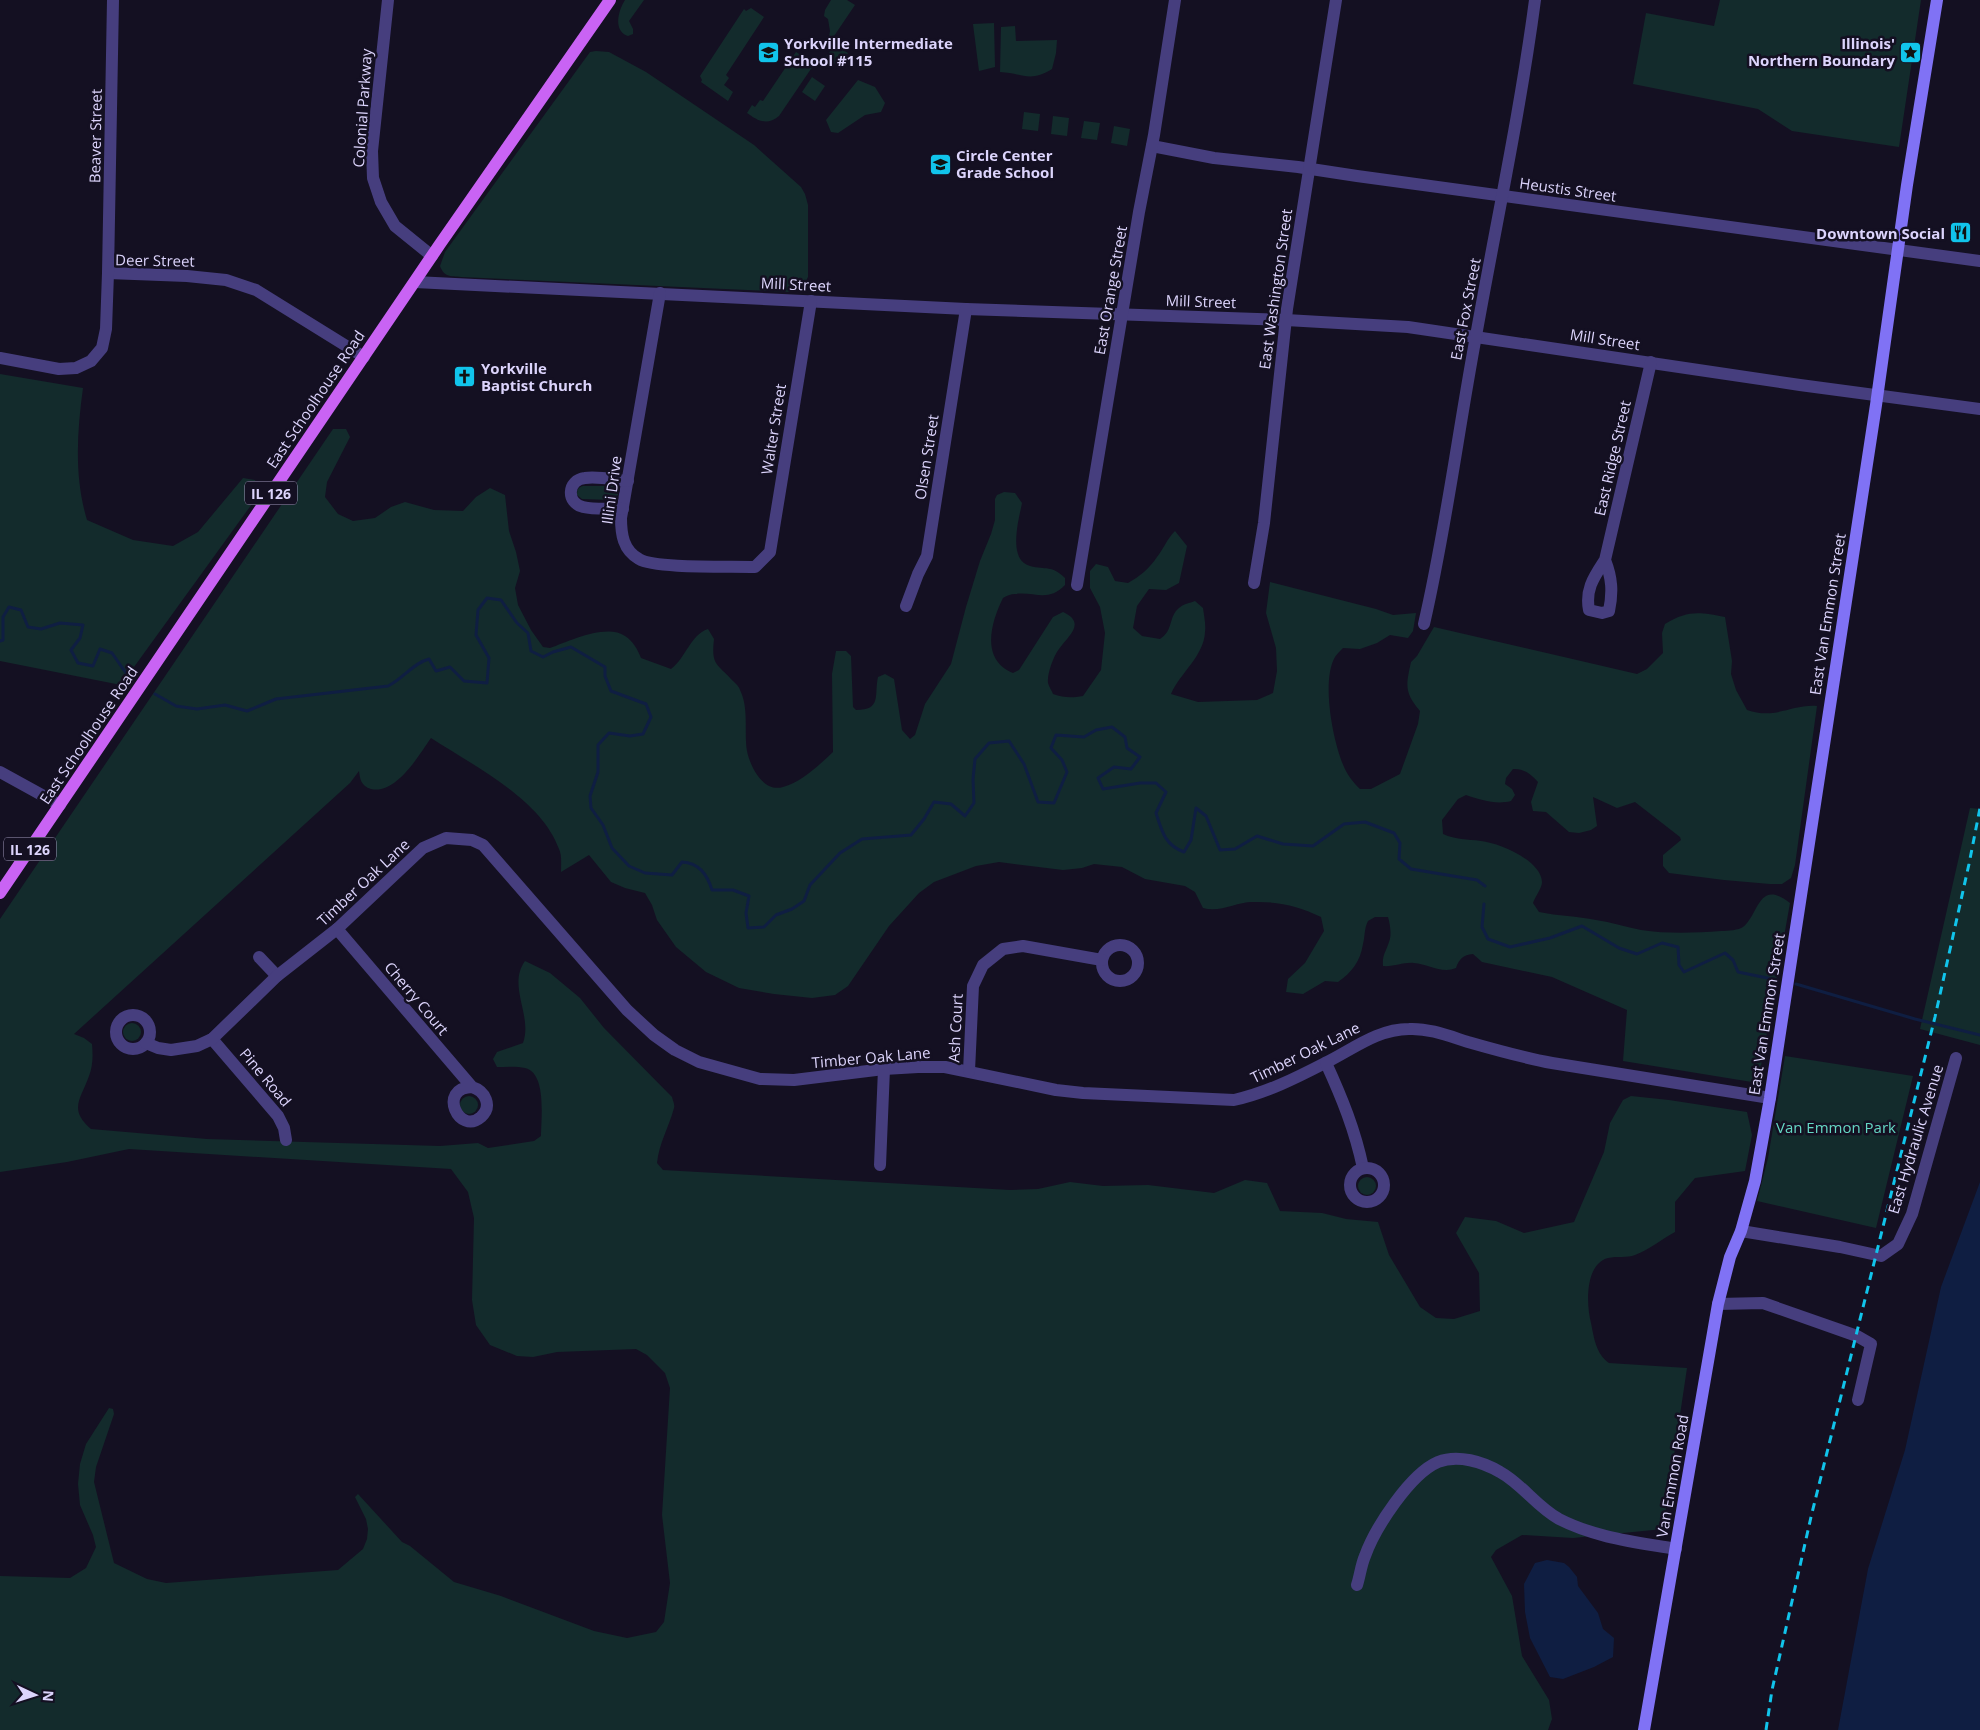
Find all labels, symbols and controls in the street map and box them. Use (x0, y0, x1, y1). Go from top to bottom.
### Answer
place label: Yorkville Intermediate School #115 (784, 33, 953, 70)
place label: Illinois' Northern Boundary (1748, 33, 1895, 70)
school or university icon: Yorkville Intermediate School #115 (756, 40, 780, 64)
place icon: Illinois' Northern Boundary (1899, 40, 1923, 64)
street label: Colonial Parkway (348, 47, 376, 168)
street label: Beaver Street (84, 89, 106, 183)
place label: Circle Center Grade School (956, 145, 1054, 182)
school or university icon: Circle Center Grade School (928, 152, 952, 176)
street label: Heustis Street (1518, 172, 1618, 206)
street label: East Washington Street (1254, 207, 1296, 371)
restaurant icon: Downtown Social (1949, 221, 1973, 245)
place label: Downtown Social (1816, 223, 1945, 243)
street label: East Orange Street (1089, 224, 1131, 356)
street label: Deer Street (115, 249, 195, 271)
street label: East Fox Street (1445, 256, 1485, 362)
street label: Mill Street (760, 272, 832, 296)
street label: Mill Street (1165, 290, 1237, 312)
street label: Mill Street (1569, 324, 1641, 354)
street label: East Schoolhouse Road (261, 326, 369, 472)
place label: Yorkville Baptist Church (481, 358, 592, 395)
church icon: Yorkville Baptist Church (453, 365, 477, 389)
street label: Walter Street (756, 382, 790, 476)
street label: East Ridge Street (1589, 398, 1635, 518)
street label: Olsen Street (909, 413, 943, 501)
street label: Illini Drive (596, 454, 626, 526)
road number: IL 126 (245, 482, 297, 504)
street label: East Van Emmon Street (1804, 532, 1850, 696)
street label: East Schoolhouse Road (34, 662, 142, 808)
street label: Timber Oak Lane (313, 834, 413, 930)
road number: IL 126 (4, 838, 56, 861)
street label: East Van Emmon Street (1743, 932, 1789, 1096)
street label: Cherry Court (380, 957, 454, 1039)
street label: Ash Court (943, 993, 967, 1063)
street label: Timber Oak Lane (1247, 1017, 1363, 1087)
street label: Timber Oak Lane (811, 1042, 931, 1072)
street label: Pine Road (236, 1044, 296, 1110)
street label: East Hydraulic Avenue (1883, 1062, 1947, 1216)
park label: Van Emmon Park (1776, 1117, 1896, 1137)
street label: Van Emmon Road (1651, 1413, 1693, 1539)
north arrow (10, 1670, 60, 1720)
text: N (39, 1690, 58, 1702)

